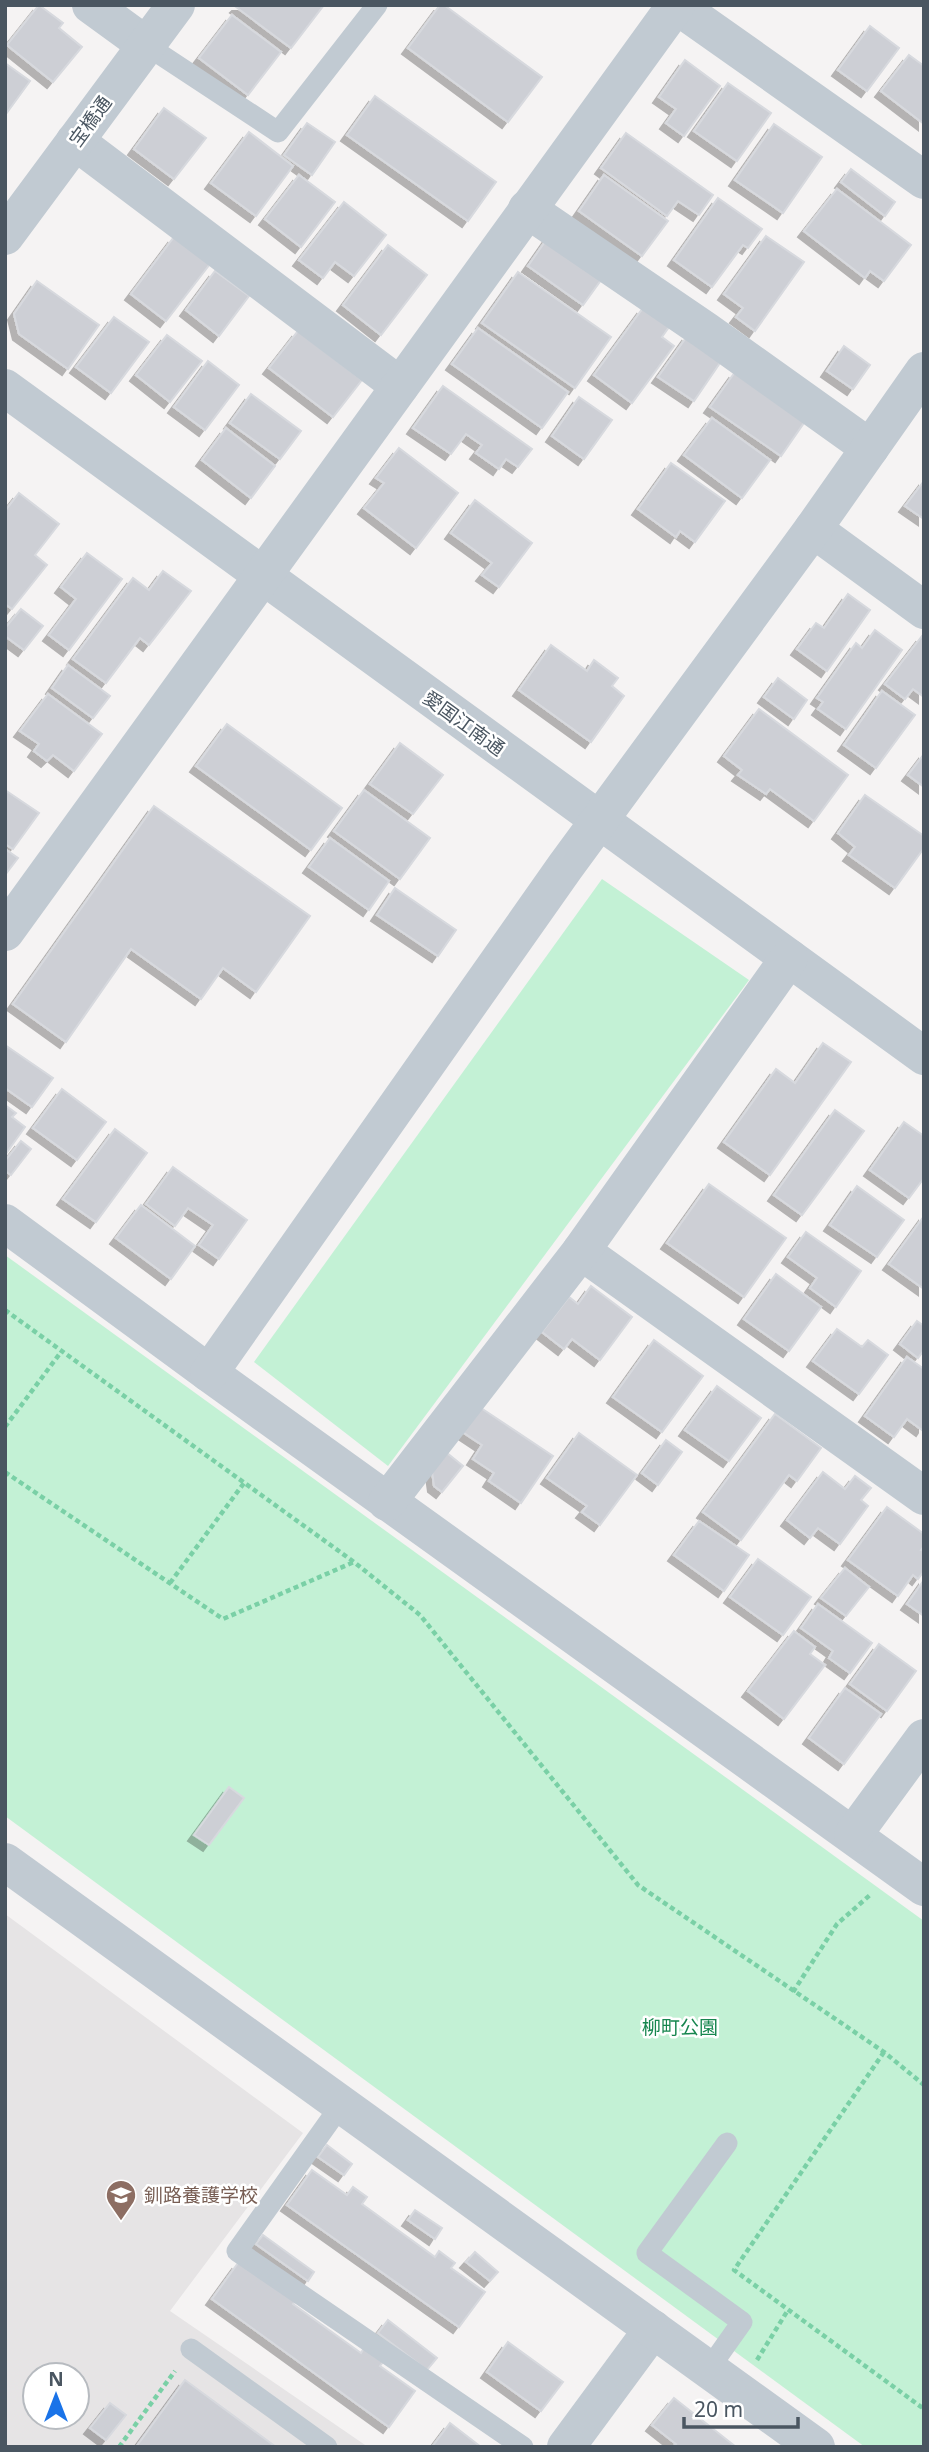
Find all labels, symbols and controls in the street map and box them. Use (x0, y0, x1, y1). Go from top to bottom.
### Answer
street label: 宝橋通 (63, 90, 117, 152)
street label: 愛国江南通 (418, 685, 510, 761)
park label: 柳町公園 (642, 2014, 718, 2040)
school or university icon: 釧路養護学校 (104, 2178, 138, 2222)
place label: 釧路養護学校 (144, 2182, 258, 2208)
north arrow (21, 2361, 91, 2431)
text: N (48, 2366, 64, 2392)
scale bar (684, 2386, 798, 2430)
text: 20 m (694, 2395, 743, 2423)

